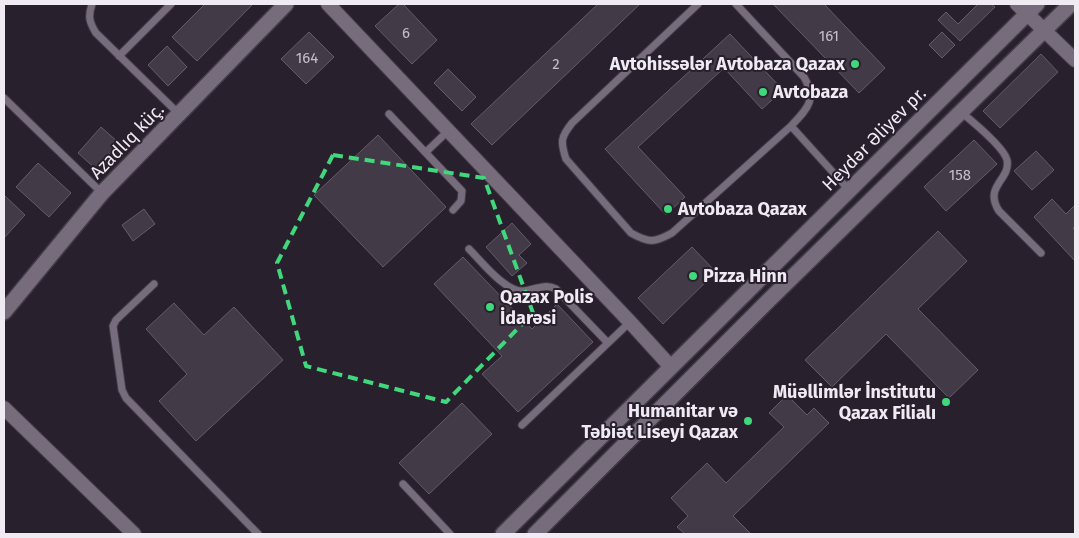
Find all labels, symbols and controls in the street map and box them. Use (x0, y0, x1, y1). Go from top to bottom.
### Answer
house number: 6 (402, 24, 410, 42)
house number: 161 (819, 27, 839, 45)
house number: 164 (296, 49, 318, 67)
place label: Avtohissələr Avtobaza Qazax (609, 53, 846, 75)
house number: 2 (552, 55, 560, 73)
marker: Avtohissələr Avtobaza Qazax (849, 58, 861, 70)
place label: Avtobaza (772, 81, 848, 103)
street label: Heydər Əliyev pr. (817, 82, 931, 196)
marker: Avtobaza (757, 86, 769, 98)
street label: Azadlıq küç. (85, 98, 169, 184)
house number: 158 (949, 166, 971, 184)
place label: Avtobaza Qazax (677, 198, 808, 220)
marker: Avtobaza Qazax (662, 203, 674, 215)
place label: Pizza Hinn (703, 265, 787, 287)
marker: Pizza Hinn (687, 270, 699, 282)
place label: Qazax Polis İdarəsi (500, 286, 594, 329)
marker: Qazax Polis İdarəsi (484, 301, 496, 313)
place label: Müəllimlər İnstitutu Qazax Filialı (773, 381, 936, 424)
marker: Müəllimlər İnstitutu Qazax Filialı (940, 396, 952, 408)
place label: Humanitar və Təbiət Liseyi Qazax (582, 400, 739, 443)
marker: Humanitar və Təbiət Liseyi Qazax (742, 415, 754, 427)

